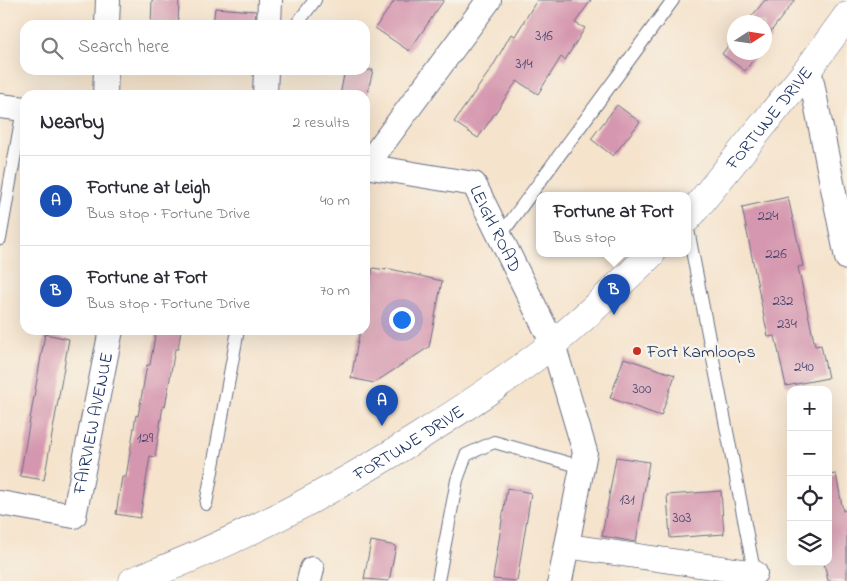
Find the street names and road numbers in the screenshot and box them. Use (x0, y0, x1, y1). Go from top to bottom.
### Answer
street label: FORTUNE DRIVE (720, 62, 820, 177)
street label: LEIGH ROAD (462, 181, 527, 277)
street label: FAIRVIEW AVENUE (67, 350, 121, 497)
street label: FORTUNE DRIVE (348, 400, 470, 489)

